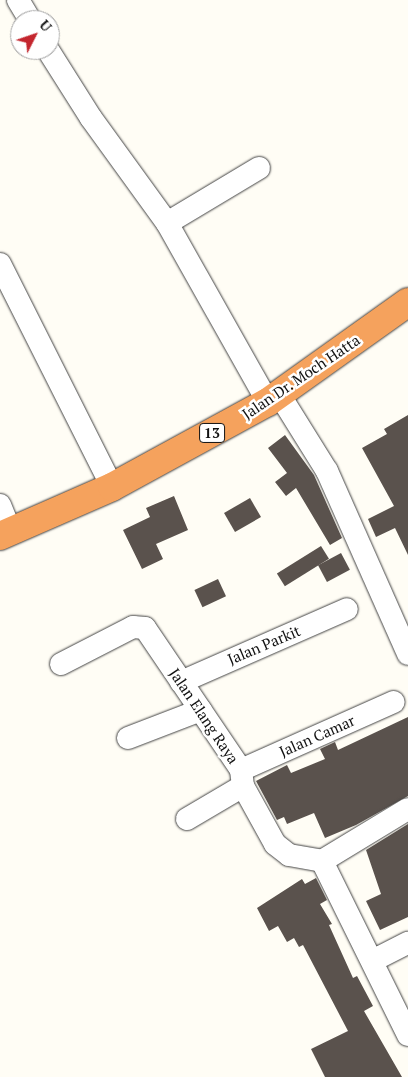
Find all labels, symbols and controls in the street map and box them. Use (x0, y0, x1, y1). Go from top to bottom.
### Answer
north arrow (10, 10, 60, 60)
text: U (35, 15, 56, 35)
street label: Jalan Dr. Moch Hatta (238, 331, 364, 423)
road number: 13 (198, 422, 226, 444)
street label: Jalan Parkit (225, 622, 303, 668)
street label: Jalan Elang Raya (166, 665, 242, 767)
street label: Jalan Camar (276, 711, 358, 761)

